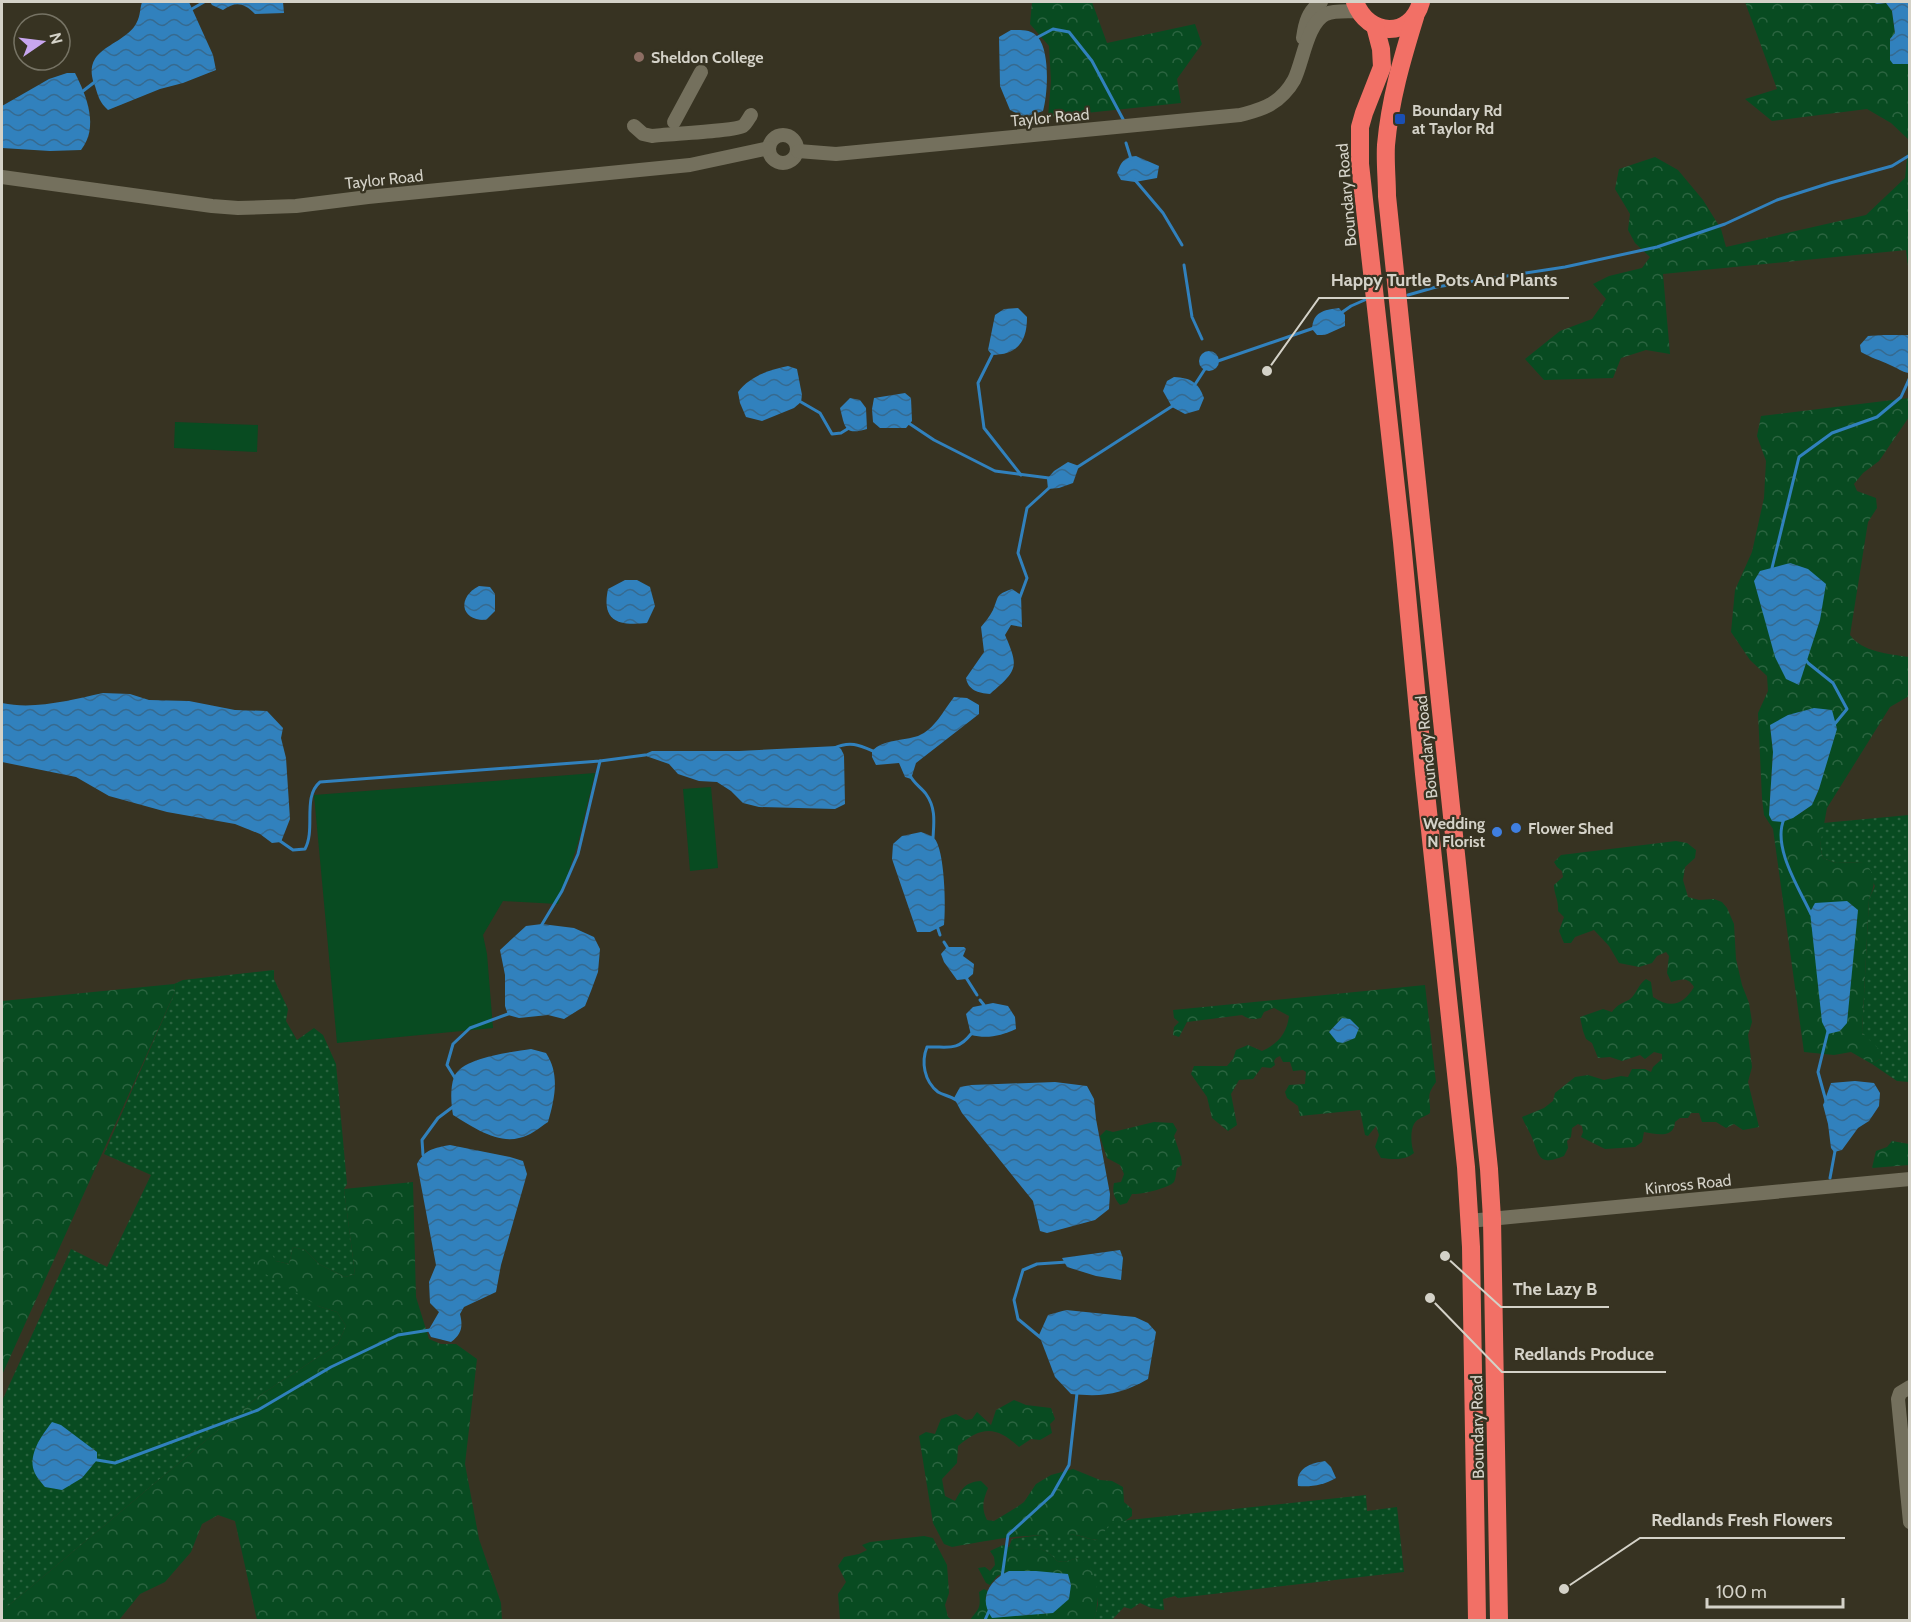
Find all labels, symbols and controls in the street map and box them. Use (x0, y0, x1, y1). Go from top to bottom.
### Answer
north arrow (12, 12, 72, 72)
text: N (45, 31, 67, 46)
place label: Sheldon College (651, 48, 764, 67)
marker: Sheldon College (632, 50, 646, 64)
place label: Boundary Rd at Taylor Rd (1412, 101, 1502, 138)
street label: Taylor Road (1010, 105, 1090, 130)
marker: Boundary Rd at Taylor Rd (1393, 112, 1407, 126)
street label: Boundary Road (1333, 142, 1360, 247)
street label: Taylor Road (344, 166, 424, 193)
callout: Happy Turtle Pots And Plants (1319, 262, 1569, 298)
text: Happy Turtle Pots And Plants (1331, 269, 1558, 291)
street label: Boundary Road (1412, 694, 1441, 800)
place label: Wedding N Florist (1423, 814, 1485, 851)
place label: Flower Shed (1528, 819, 1614, 838)
marker: Flower Shed (1509, 821, 1523, 835)
marker: Wedding N Florist (1490, 825, 1504, 839)
street label: Kinross Road (1644, 1171, 1732, 1198)
callout: The Lazy B (1501, 1271, 1609, 1307)
text: The Lazy B (1513, 1278, 1597, 1300)
callout: Redlands Produce (1502, 1336, 1666, 1372)
text: Redlands Produce (1514, 1343, 1654, 1365)
street label: Boundary Road (1467, 1375, 1488, 1479)
callout: Redlands Fresh Flowers (1640, 1502, 1845, 1538)
text: Redlands Fresh Flowers (1651, 1509, 1833, 1531)
scale bar (1707, 1571, 1844, 1609)
text: 100 m (1716, 1581, 1767, 1603)

